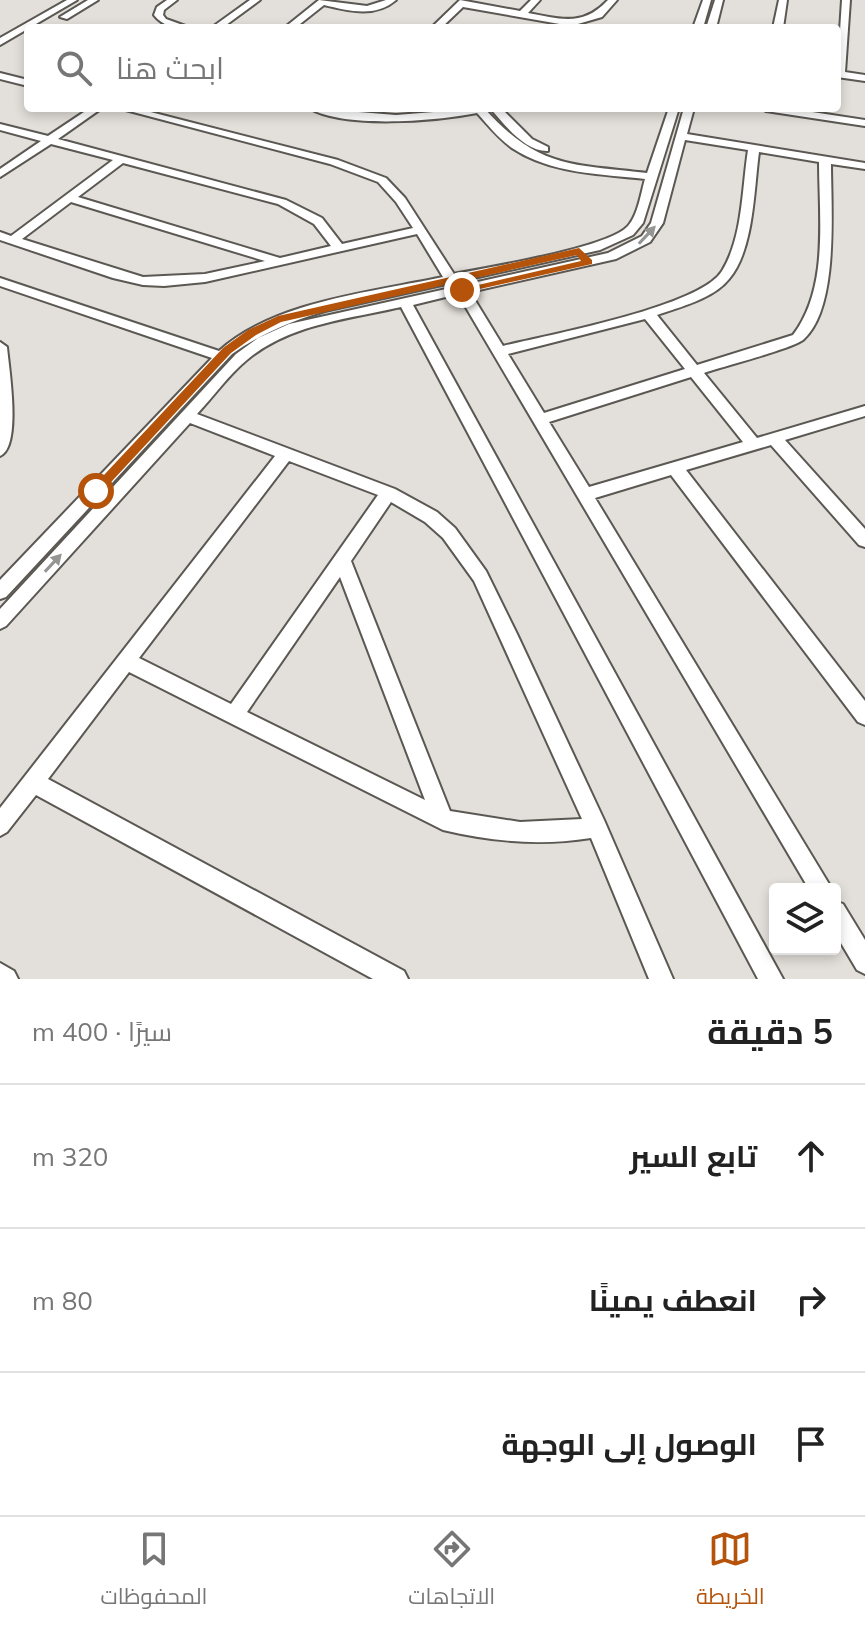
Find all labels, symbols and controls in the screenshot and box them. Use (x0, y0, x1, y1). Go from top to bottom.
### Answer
search box (24, 24, 841, 112)
icon: search (52, 46, 96, 90)
text: ابحث هنا (116, 49, 224, 87)
one-way arrow (637, 226, 655, 245)
route end (444, 272, 480, 308)
route start (78, 473, 114, 509)
one-way arrow (43, 554, 61, 573)
map controls (769, 883, 841, 955)
button: layers (769, 883, 841, 955)
text: 5 دقيقة (707, 1010, 833, 1053)
text: سيرًا · 400 m (32, 1015, 172, 1048)
icon: ahead (789, 1134, 833, 1178)
text: تابع السير (630, 1137, 757, 1175)
text: 320 m (32, 1140, 108, 1173)
icon: right (789, 1278, 833, 1322)
text: انعطف يمينًا (589, 1281, 757, 1319)
text: 80 m (32, 1284, 93, 1317)
icon: arrive (789, 1422, 833, 1466)
text: الوصول إلى الوجهة (502, 1425, 757, 1463)
tab: المحفوظات (100, 1527, 207, 1617)
tab: الاتجاهات (408, 1527, 495, 1617)
tab: الخريطة (696, 1527, 765, 1617)

